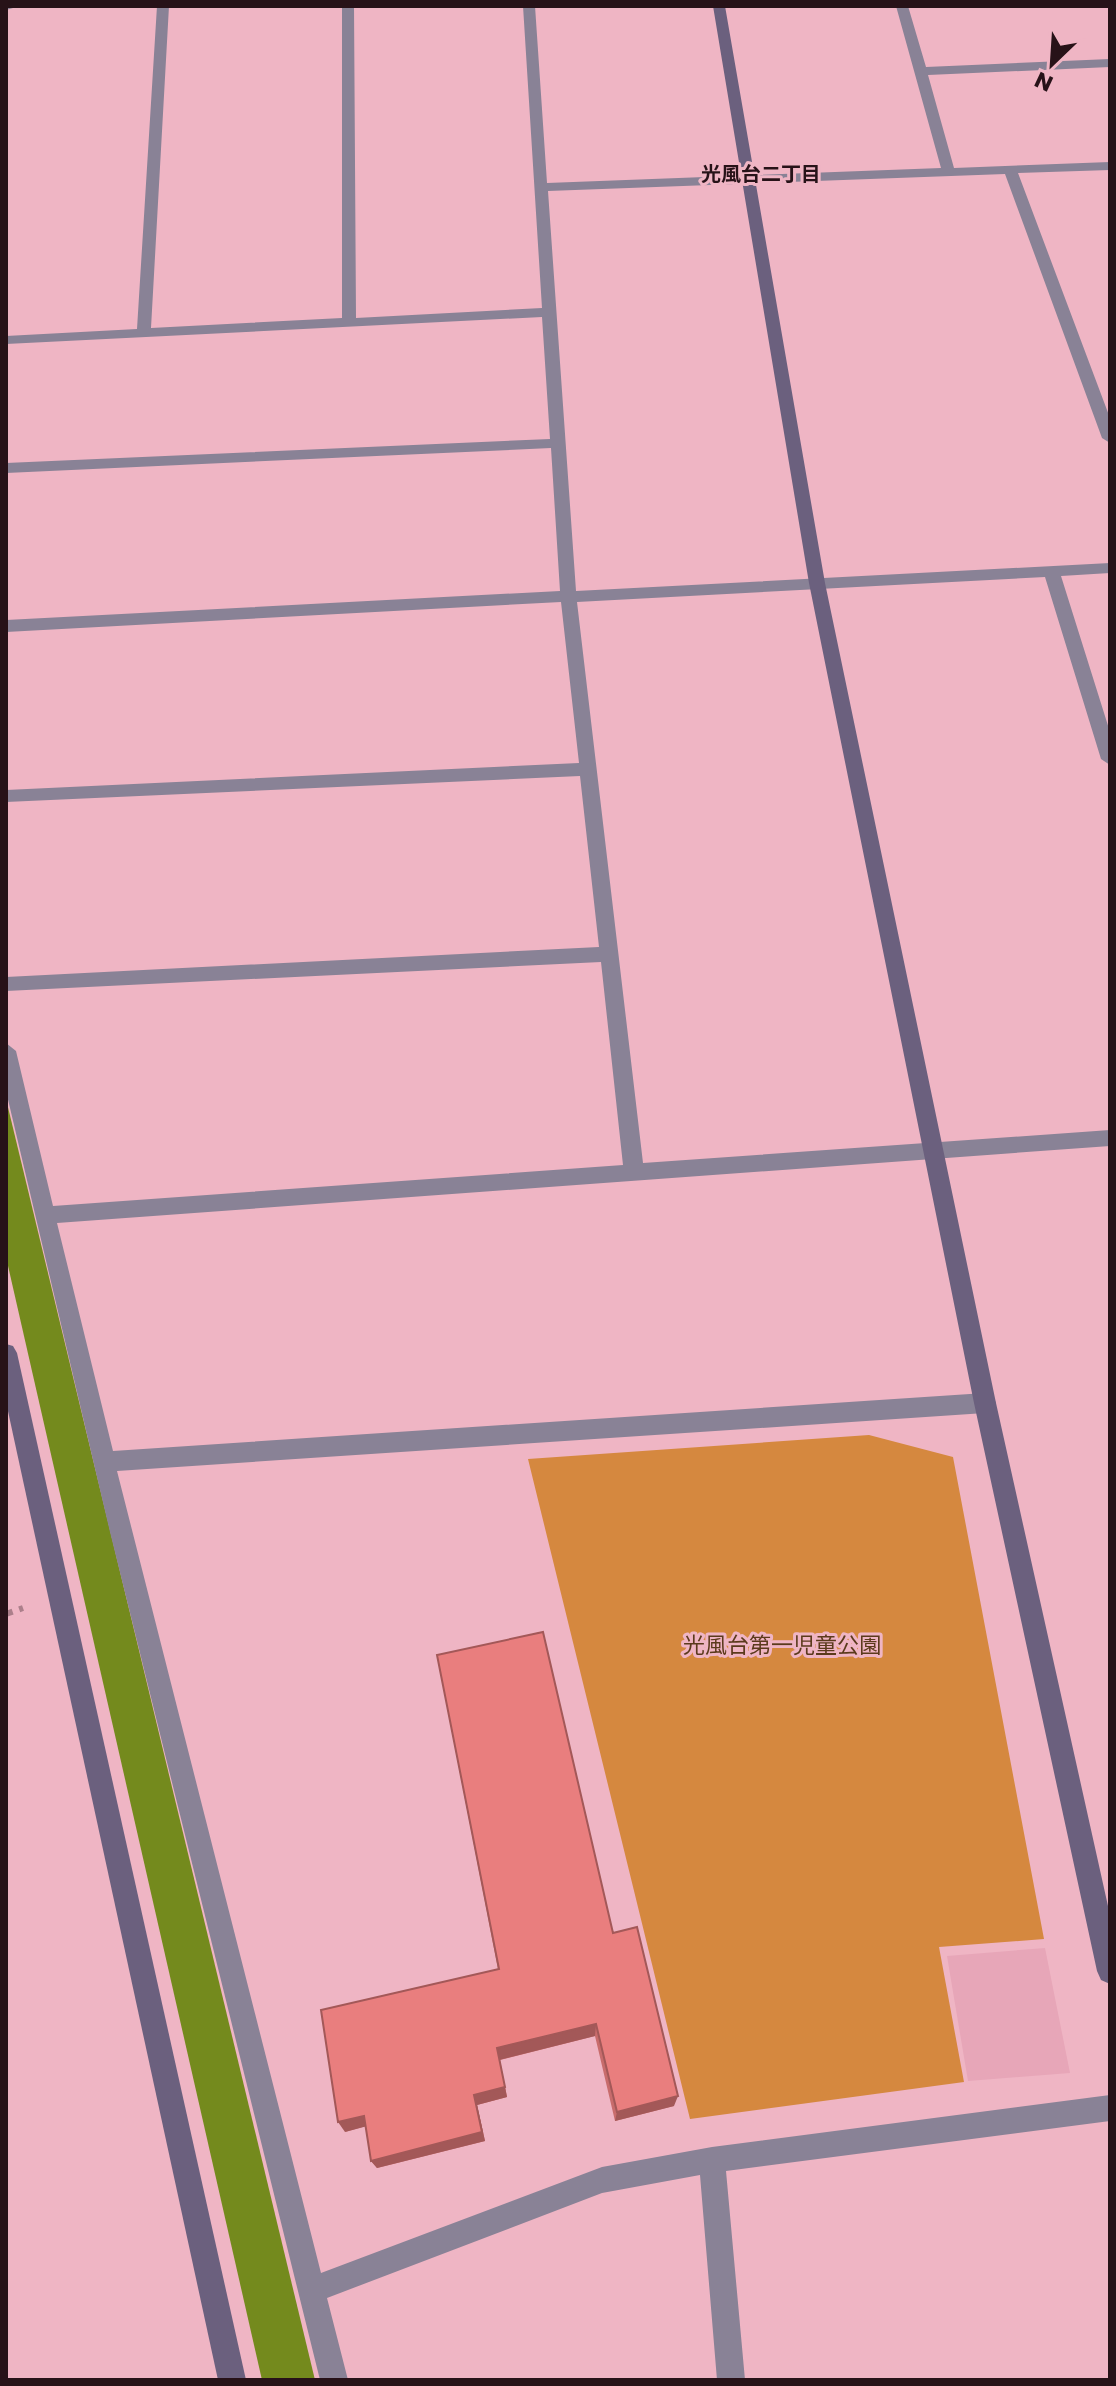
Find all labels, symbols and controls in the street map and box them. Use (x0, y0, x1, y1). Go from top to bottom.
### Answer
north arrow (1012, 24, 1092, 104)
text: N (1030, 64, 1058, 99)
district label: 光風台二丁目 (701, 160, 821, 188)
park label: 光風台第一児童公園 (683, 1630, 881, 1661)

